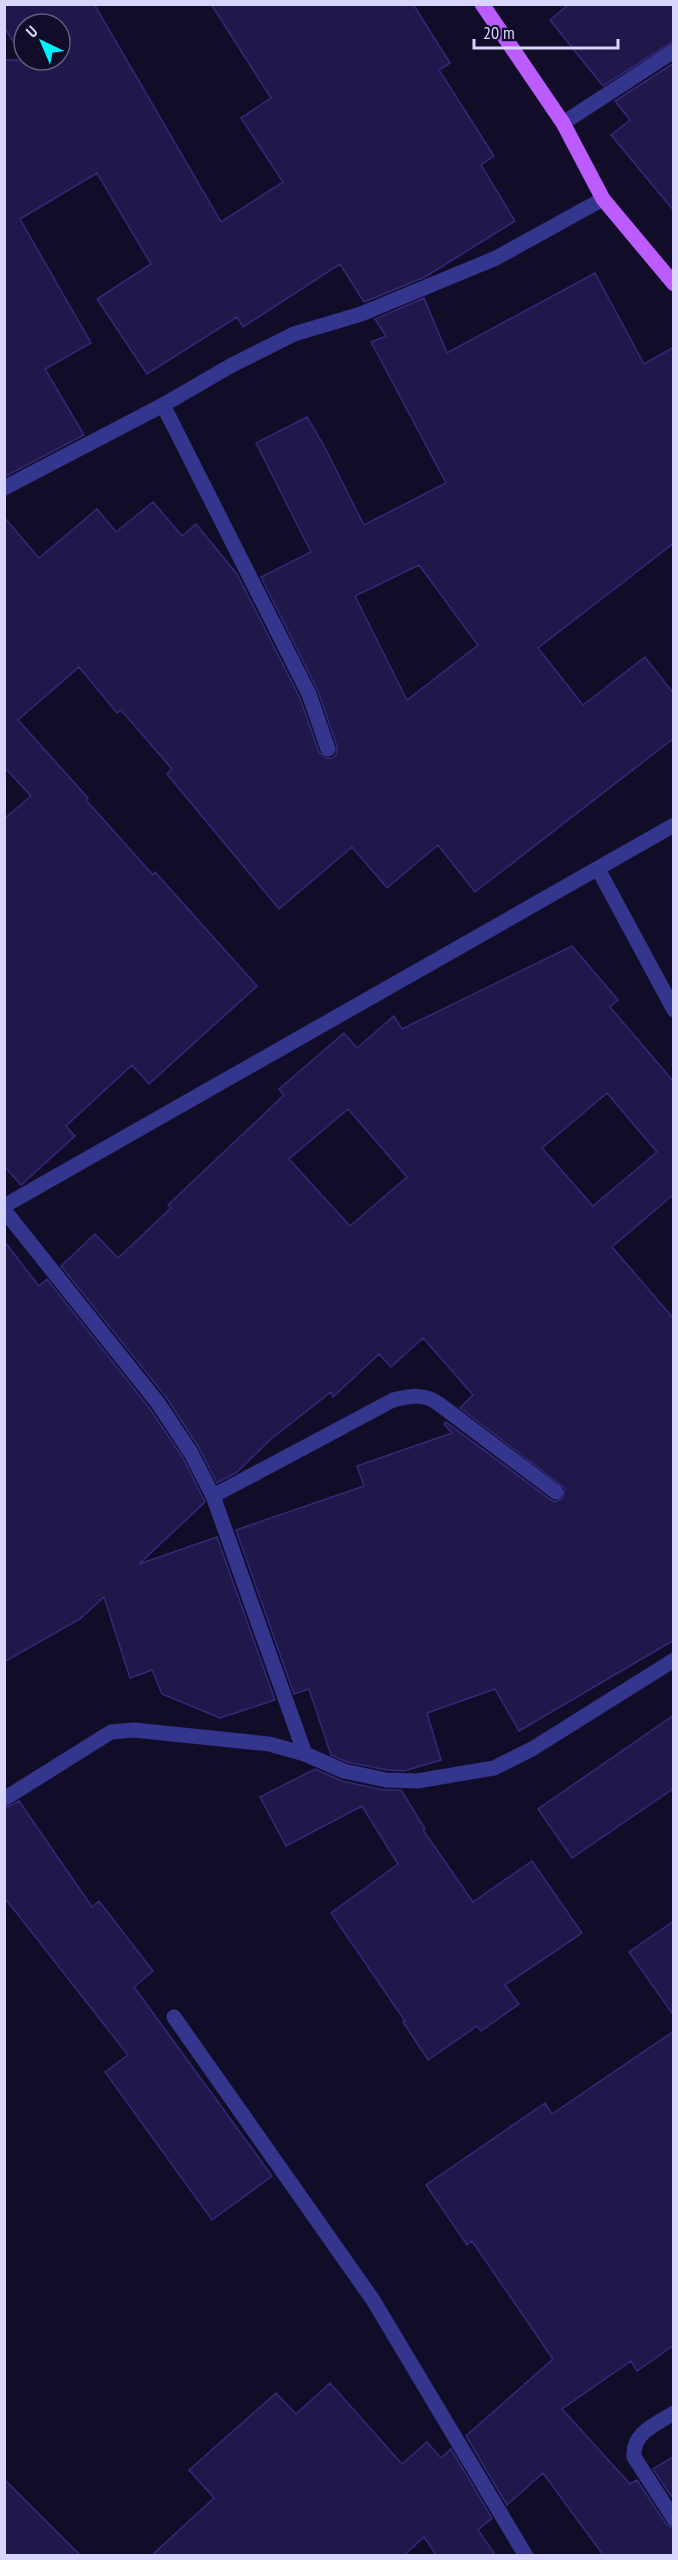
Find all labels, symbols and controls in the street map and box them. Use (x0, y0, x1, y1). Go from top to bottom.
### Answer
north arrow (12, 12, 72, 72)
scale bar (474, 12, 618, 50)
text: U (22, 21, 41, 41)
text: 20 m (483, 21, 515, 44)

